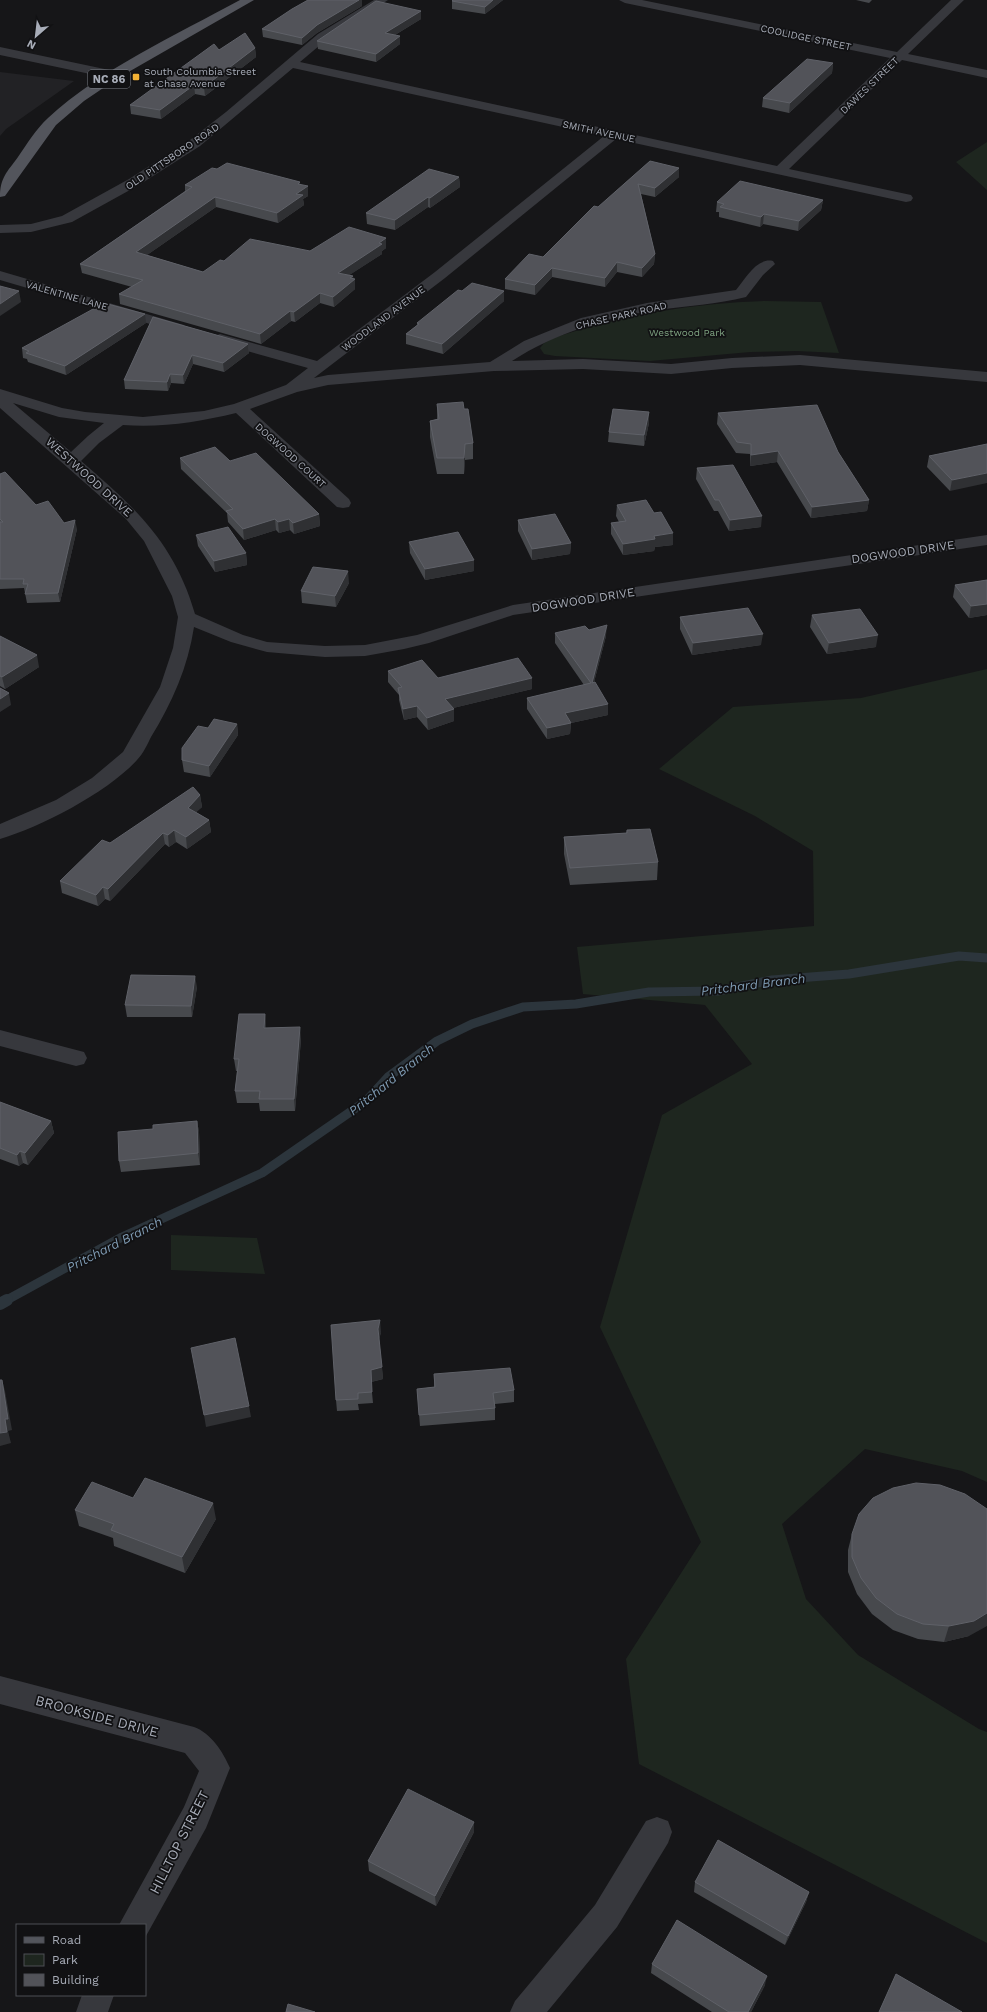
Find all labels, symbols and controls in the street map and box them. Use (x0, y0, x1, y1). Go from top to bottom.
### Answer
north arrow (16, 16, 56, 56)
street label: COOLIDGE STREET (759, 22, 852, 52)
text: N (25, 37, 38, 52)
street label: DAWES STREET (838, 55, 901, 116)
place label: South Columbia Street at Chase Avenue (144, 66, 257, 89)
road number: NC 86 (88, 70, 130, 88)
marker: South Columbia Street at Chase Avenue (131, 72, 141, 82)
street label: SMITH AVENUE (562, 118, 636, 145)
street label: OLD PITTSBORO ROAD (123, 121, 221, 192)
street label: VALENTINE LANE (25, 279, 109, 312)
street label: WOODLAND AVENUE (339, 283, 427, 353)
street label: CHASE PARK ROAD (574, 300, 668, 331)
park label: Westwood Park (649, 327, 725, 338)
street label: DOGWOOD COURT (253, 421, 328, 490)
street label: WESTWOOD DRIVE (43, 434, 135, 520)
street label: DOGWOOD DRIVE (851, 538, 956, 566)
street label: DOGWOOD DRIVE (531, 585, 636, 615)
water label: Pritchard Branch (700, 971, 806, 998)
water label: Pritchard Branch (346, 1040, 437, 1118)
water label: Pritchard Branch (64, 1214, 165, 1275)
street label: BROOKSIDE DRIVE (34, 1692, 160, 1740)
street label: HILLTOP STREET (146, 1787, 212, 1896)
legend (16, 1924, 146, 1996)
text: Road (52, 1933, 81, 1947)
text: Park (52, 1953, 78, 1967)
text: Building (52, 1973, 99, 1987)

